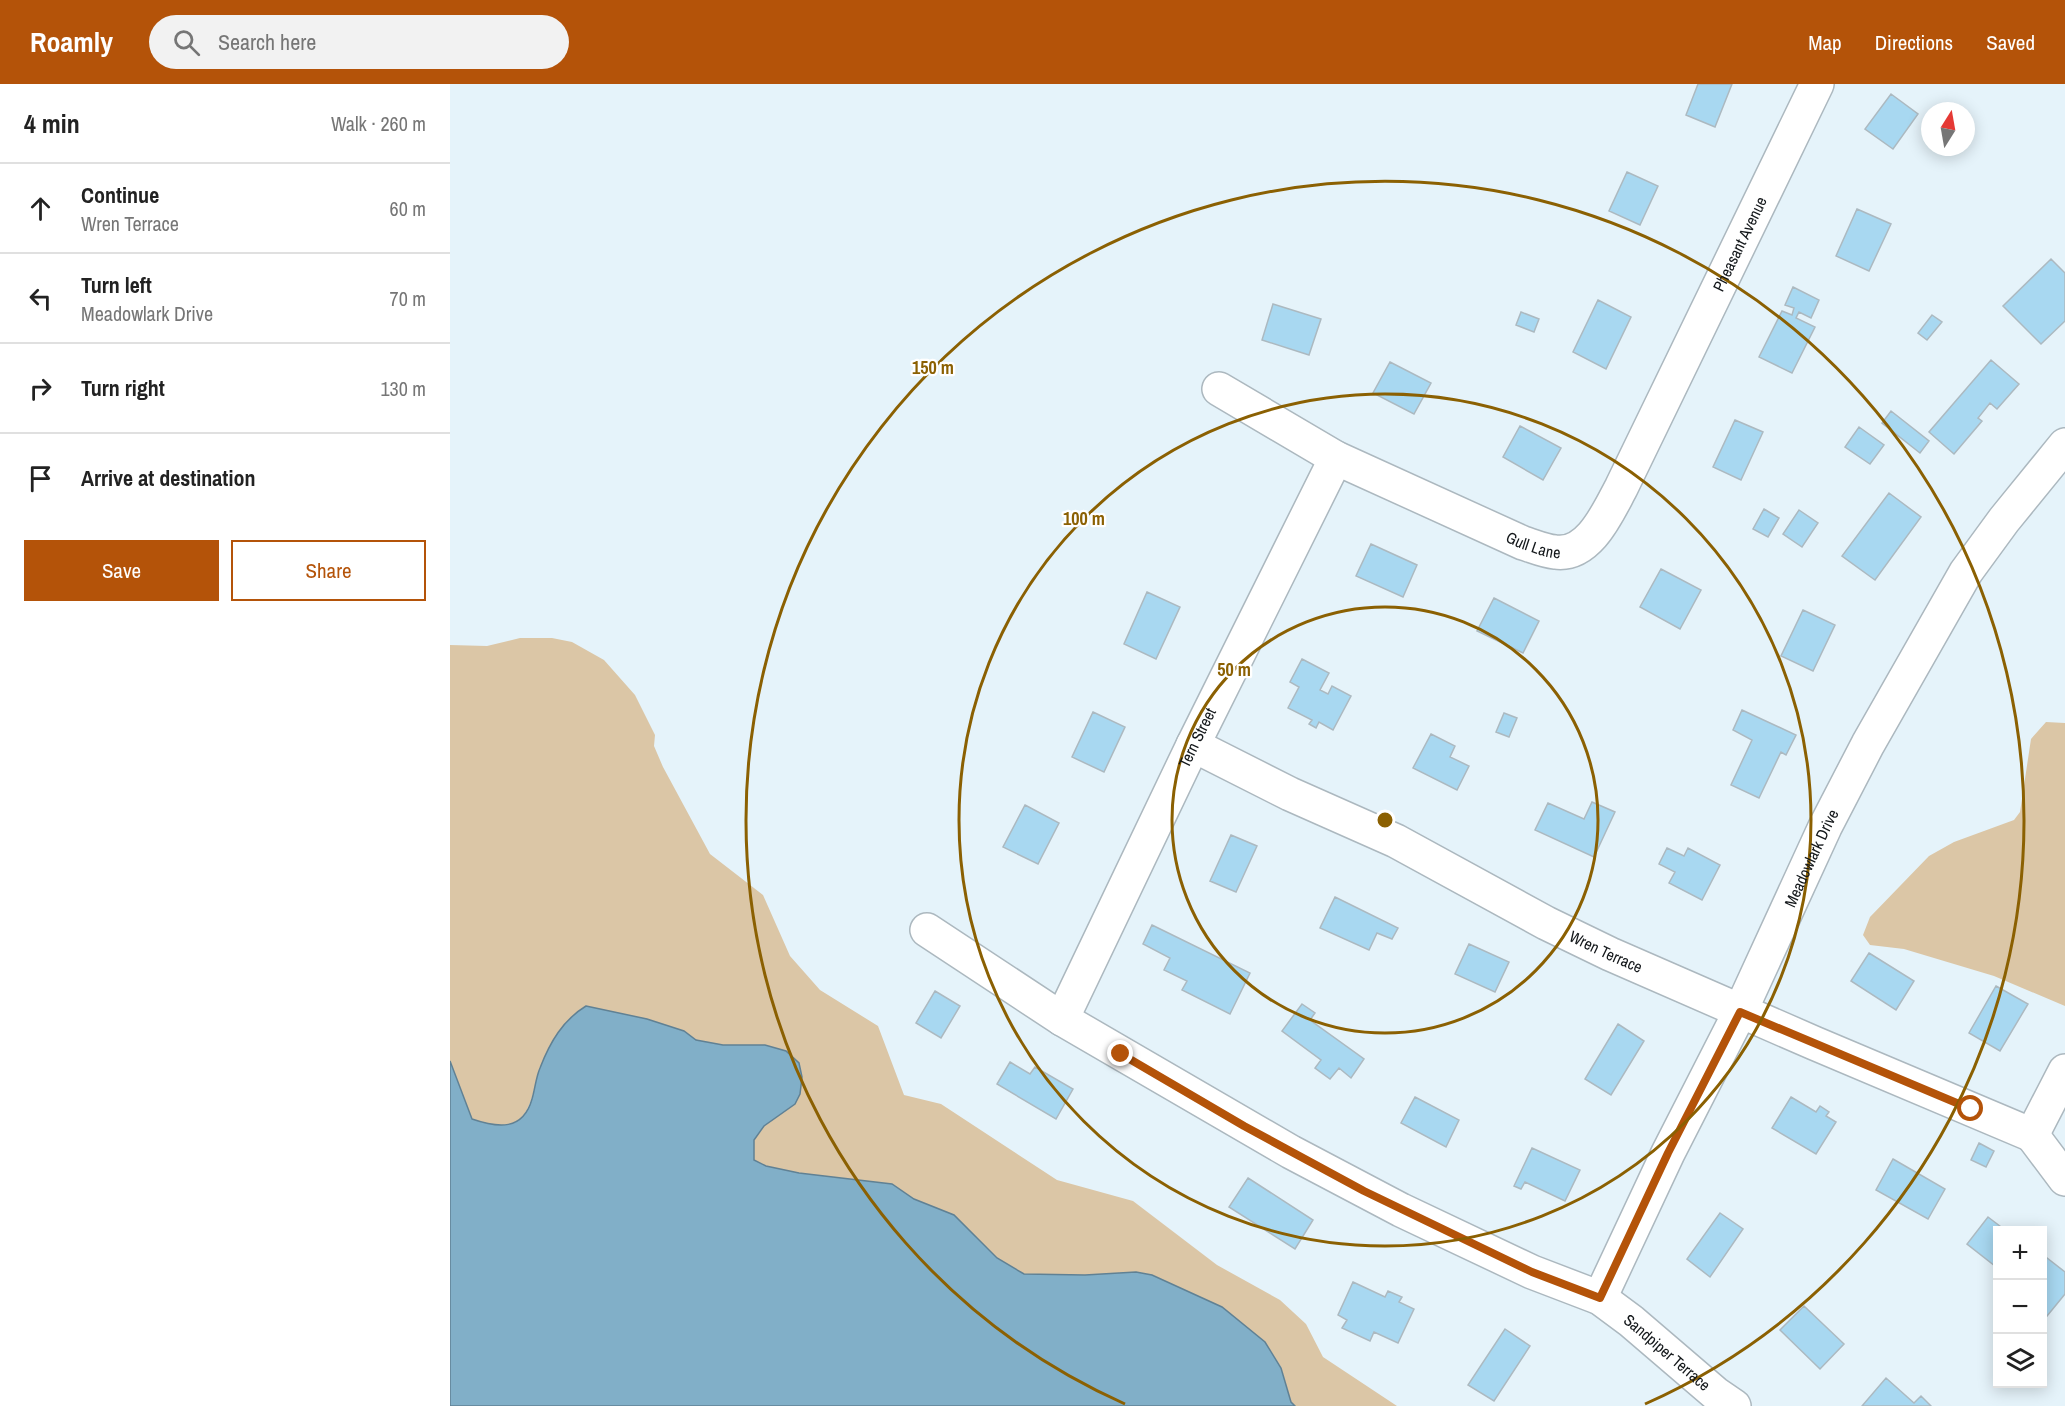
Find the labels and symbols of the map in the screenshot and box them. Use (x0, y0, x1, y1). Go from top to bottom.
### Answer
north arrow (1921, 102, 1975, 156)
street label: Pheasant Avenue (1707, 193, 1772, 295)
text: 150 m (912, 355, 954, 380)
text: 100 m (1063, 506, 1105, 531)
street label: Gull Lane (1503, 526, 1562, 564)
text: 50 m (1217, 657, 1251, 682)
street label: Tern Street (1173, 704, 1221, 771)
street label: Meadowlark Drive (1779, 805, 1843, 911)
centre of rings (1375, 810, 1395, 830)
street label: Wren Terrace (1566, 925, 1646, 978)
route end (1107, 1040, 1133, 1066)
route start (1957, 1095, 1983, 1121)
street label: Sandpiper Terrace (1620, 1309, 1715, 1396)

